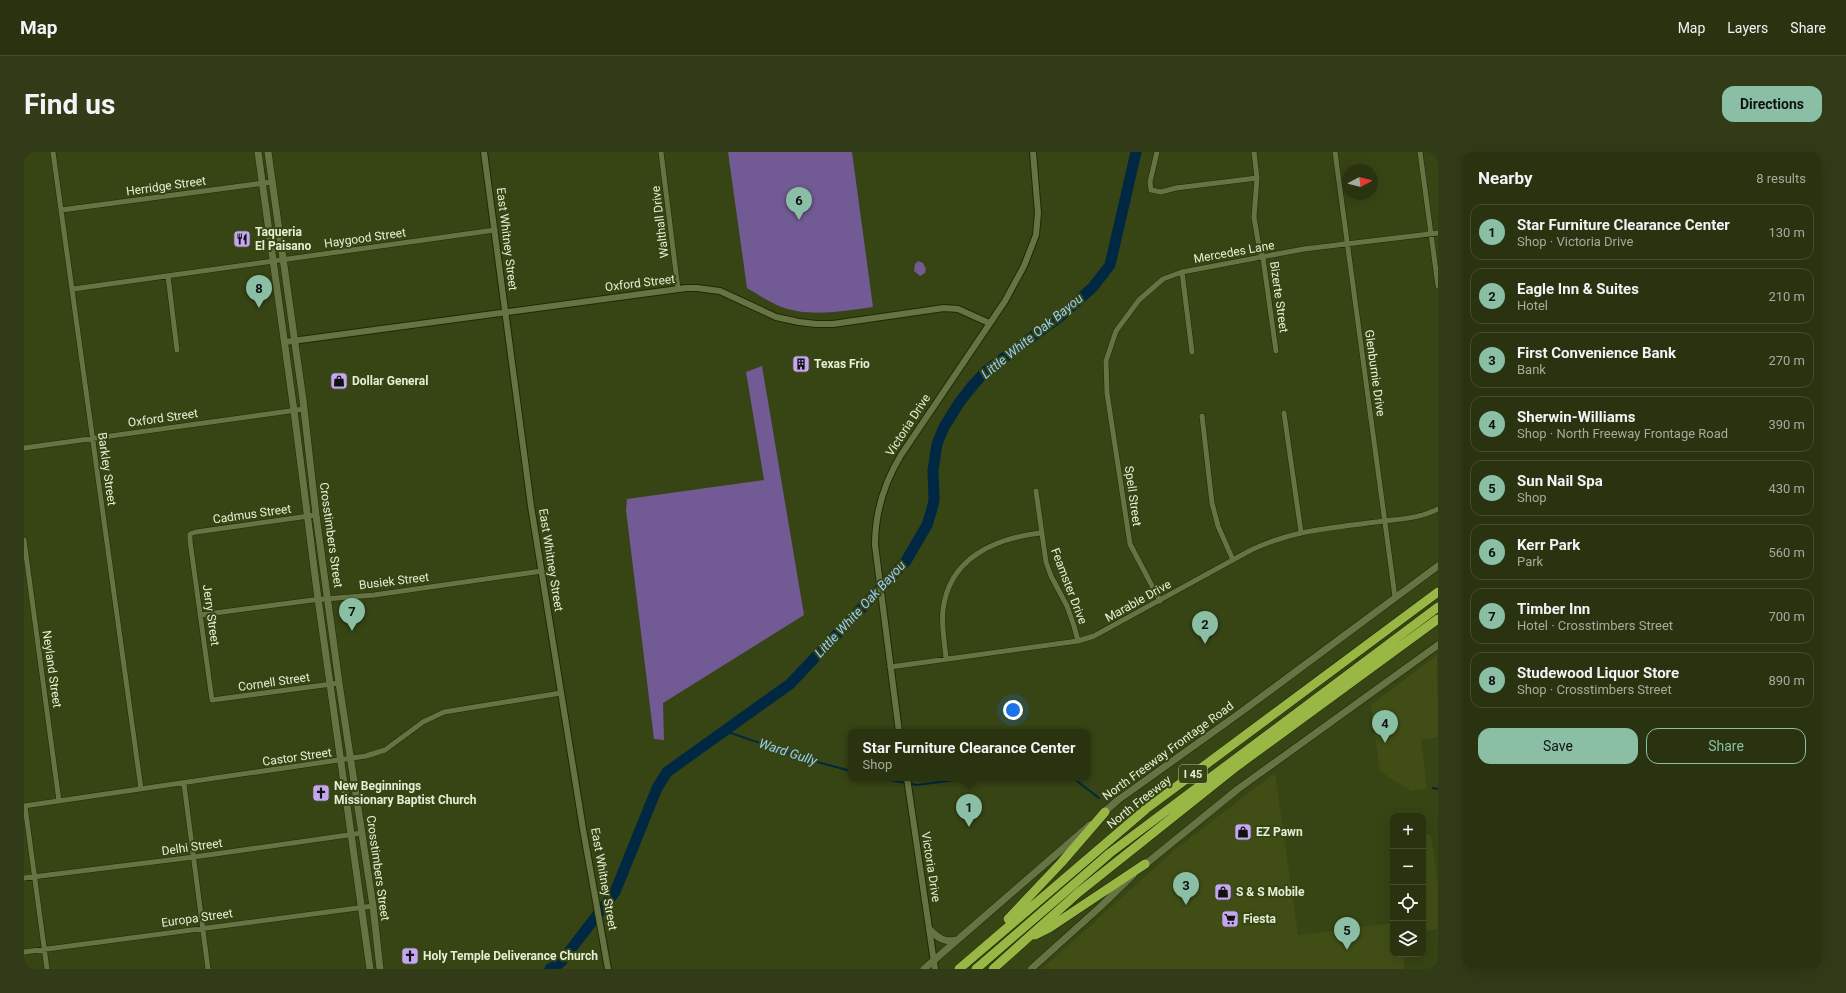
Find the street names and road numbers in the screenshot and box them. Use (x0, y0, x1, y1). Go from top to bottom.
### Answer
street label: Herridge Street (125, 173, 207, 199)
street label: Walthall Drive (649, 185, 671, 259)
street label: East Whitney Street (494, 187, 520, 291)
street label: Haygood Street (323, 225, 407, 251)
street label: Mercedes Lane (1193, 238, 1275, 266)
street label: Bizerte Street (1267, 260, 1291, 334)
street label: Oxford Street (604, 272, 676, 294)
street label: Glenburnie Drive (1362, 329, 1388, 417)
street label: Victoria Drive (883, 391, 933, 459)
street label: Oxford Street (127, 406, 199, 430)
street label: Barkley Street (95, 432, 119, 507)
street label: Spell Street (1122, 465, 1144, 527)
street label: Crosstimbers Street (317, 481, 345, 589)
street label: Cadmus Street (212, 502, 292, 526)
street label: East Whitney Street (536, 508, 566, 612)
street label: Feamster Drive (1048, 546, 1090, 626)
street label: Busiek Street (358, 570, 430, 592)
street label: Marable Drive (1103, 577, 1173, 625)
street label: Jerry Street (200, 584, 222, 647)
street label: Neyland Street (40, 629, 64, 709)
street label: Cornell Street (237, 670, 311, 694)
street label: North Freeway Frontage Road (1100, 699, 1236, 803)
street label: Castor Street (261, 745, 333, 769)
road number: I 45 (1179, 765, 1207, 783)
street label: North Freeway (1104, 772, 1174, 832)
street label: Crosstimbers Street (364, 814, 392, 922)
street label: East Whitney Street (588, 827, 620, 931)
street label: Victoria Drive (919, 831, 943, 903)
street label: Delhi Street (161, 836, 223, 858)
street label: Europa Street (160, 906, 234, 930)

